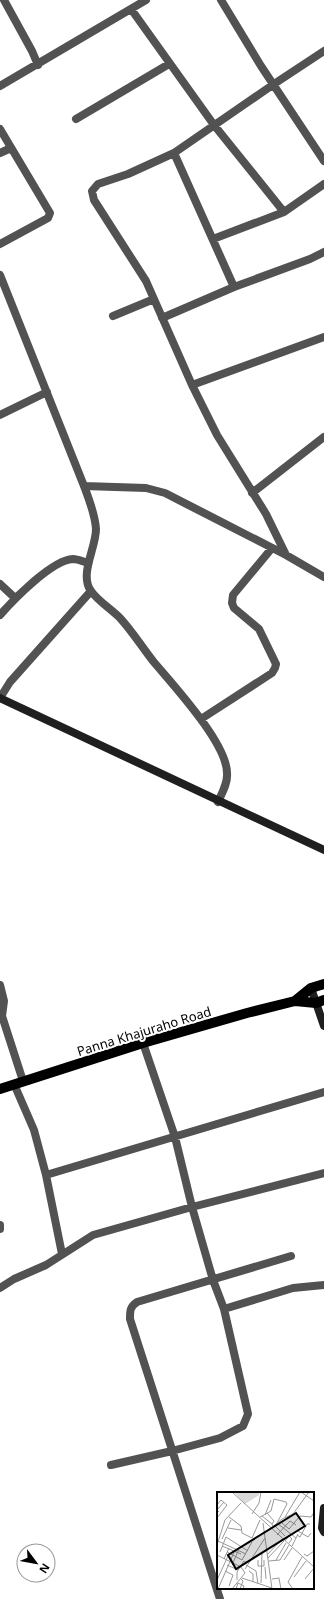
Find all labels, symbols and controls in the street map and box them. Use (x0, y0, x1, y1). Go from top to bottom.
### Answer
street label: Panna Khajuraho Road (75, 1002, 213, 1060)
inset map (217, 1492, 314, 1589)
north arrow (16, 1543, 56, 1583)
text: N (36, 1561, 54, 1576)

